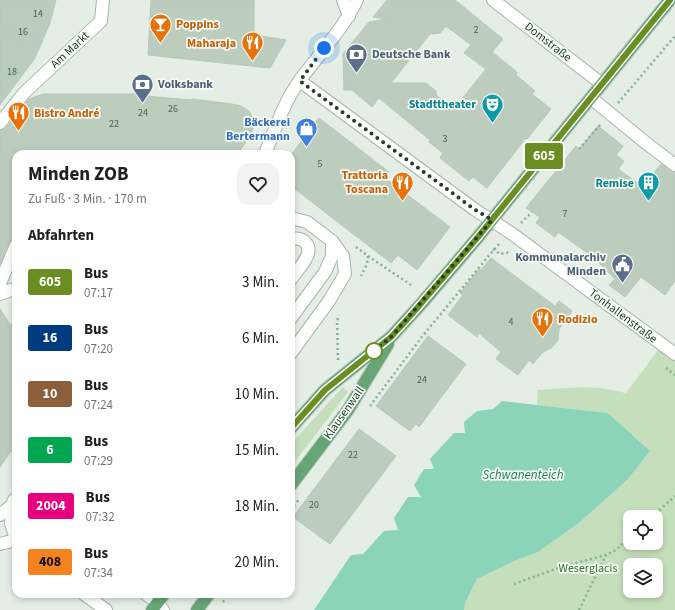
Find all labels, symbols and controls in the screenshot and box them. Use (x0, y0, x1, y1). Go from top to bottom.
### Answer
house number: 14 (33, 7, 43, 21)
bar icon: Poppins (148, 11, 174, 44)
place label: Poppins (176, 16, 219, 33)
street label: Domstraße (521, 18, 575, 66)
house number: 2 (474, 23, 479, 37)
house number: 16 (18, 25, 28, 39)
street label: Am Markt (47, 28, 93, 72)
restaurant icon: Maharaja (239, 30, 265, 63)
place label: Maharaja (187, 35, 236, 52)
your location (314, 38, 334, 58)
bank icon: Deutsche Bank (344, 41, 370, 74)
place label: Deutsche Bank (372, 46, 451, 63)
house number: 18 (7, 65, 17, 79)
bank icon: Volksbank (130, 71, 156, 104)
place label: Volksbank (157, 76, 213, 93)
theatre icon: Stadttheater (479, 91, 505, 124)
place label: Stadttheater (409, 96, 476, 113)
restaurant icon: Bistro André (6, 100, 32, 133)
house number: 26 (168, 102, 178, 116)
place label: Bistro André (34, 105, 99, 122)
house number: 24 (138, 106, 148, 120)
place label: Bäckerei Bertermann (226, 114, 290, 145)
shop icon: Bäckerei Bertermann (293, 116, 319, 149)
house number: 22 (109, 117, 119, 131)
house number: 3 (443, 132, 448, 146)
line badge: 605 (521, 143, 567, 169)
text: 605 (533, 146, 555, 166)
house number: 5 (318, 157, 323, 171)
text: Minden ZOB (28, 161, 128, 188)
button: heart (237, 163, 279, 205)
place label: Trattoria Toscana (341, 167, 388, 198)
restaurant icon: Trattoria Toscana (390, 169, 416, 202)
building icon: Remise (636, 170, 662, 203)
place label: Remise (595, 175, 634, 192)
text: Zu Fuß · 3 Min. · 170 m (28, 190, 147, 208)
house number: 7 (563, 207, 568, 221)
text: Abfahrten (28, 225, 94, 246)
place label: Kommunalarchiv Minden (515, 249, 607, 280)
public building icon: Kommunalarchiv Minden (609, 251, 635, 284)
text: Bus (84, 263, 108, 284)
text: 605 (39, 272, 61, 292)
text: 3 Min. (242, 272, 279, 293)
text: 07:17 (84, 284, 113, 302)
street label: Tonhallenstraße (585, 285, 661, 347)
restaurant icon: Rodizio (530, 306, 556, 339)
place label: Rodizio (558, 311, 598, 328)
house number: 4 (509, 315, 514, 329)
text: Bus (84, 319, 108, 340)
text: 16 (43, 328, 57, 348)
text: 6 Min. (242, 328, 279, 349)
text: 07:20 (84, 340, 113, 358)
unlabelled marker (365, 342, 383, 360)
house number: 24 (417, 373, 427, 387)
text: Bus (84, 375, 108, 396)
street label: Klausenwall (320, 383, 368, 443)
text: 10 (43, 384, 57, 404)
text: 10 Min. (235, 384, 279, 405)
text: 07:24 (84, 396, 113, 414)
text: Bus (84, 431, 108, 452)
text: 6 (46, 440, 54, 460)
text: 15 Min. (235, 440, 279, 461)
house number: 22 (348, 448, 358, 462)
text: 07:29 (84, 452, 113, 470)
water label: Schwanenteich (483, 466, 564, 484)
text: Bus (86, 487, 110, 508)
text: 2004 (36, 496, 66, 516)
text: 18 Min. (235, 496, 279, 517)
house number: 20 (309, 498, 319, 512)
text: 07:32 (86, 508, 115, 526)
map controls (623, 510, 663, 598)
button: locate (623, 510, 663, 550)
text: Bus (84, 543, 108, 564)
text: 408 (39, 552, 61, 572)
text: 20 Min. (235, 552, 279, 573)
button: layers (623, 558, 663, 598)
park label: Weserglacis (558, 560, 618, 577)
text: 07:34 (84, 564, 113, 582)

